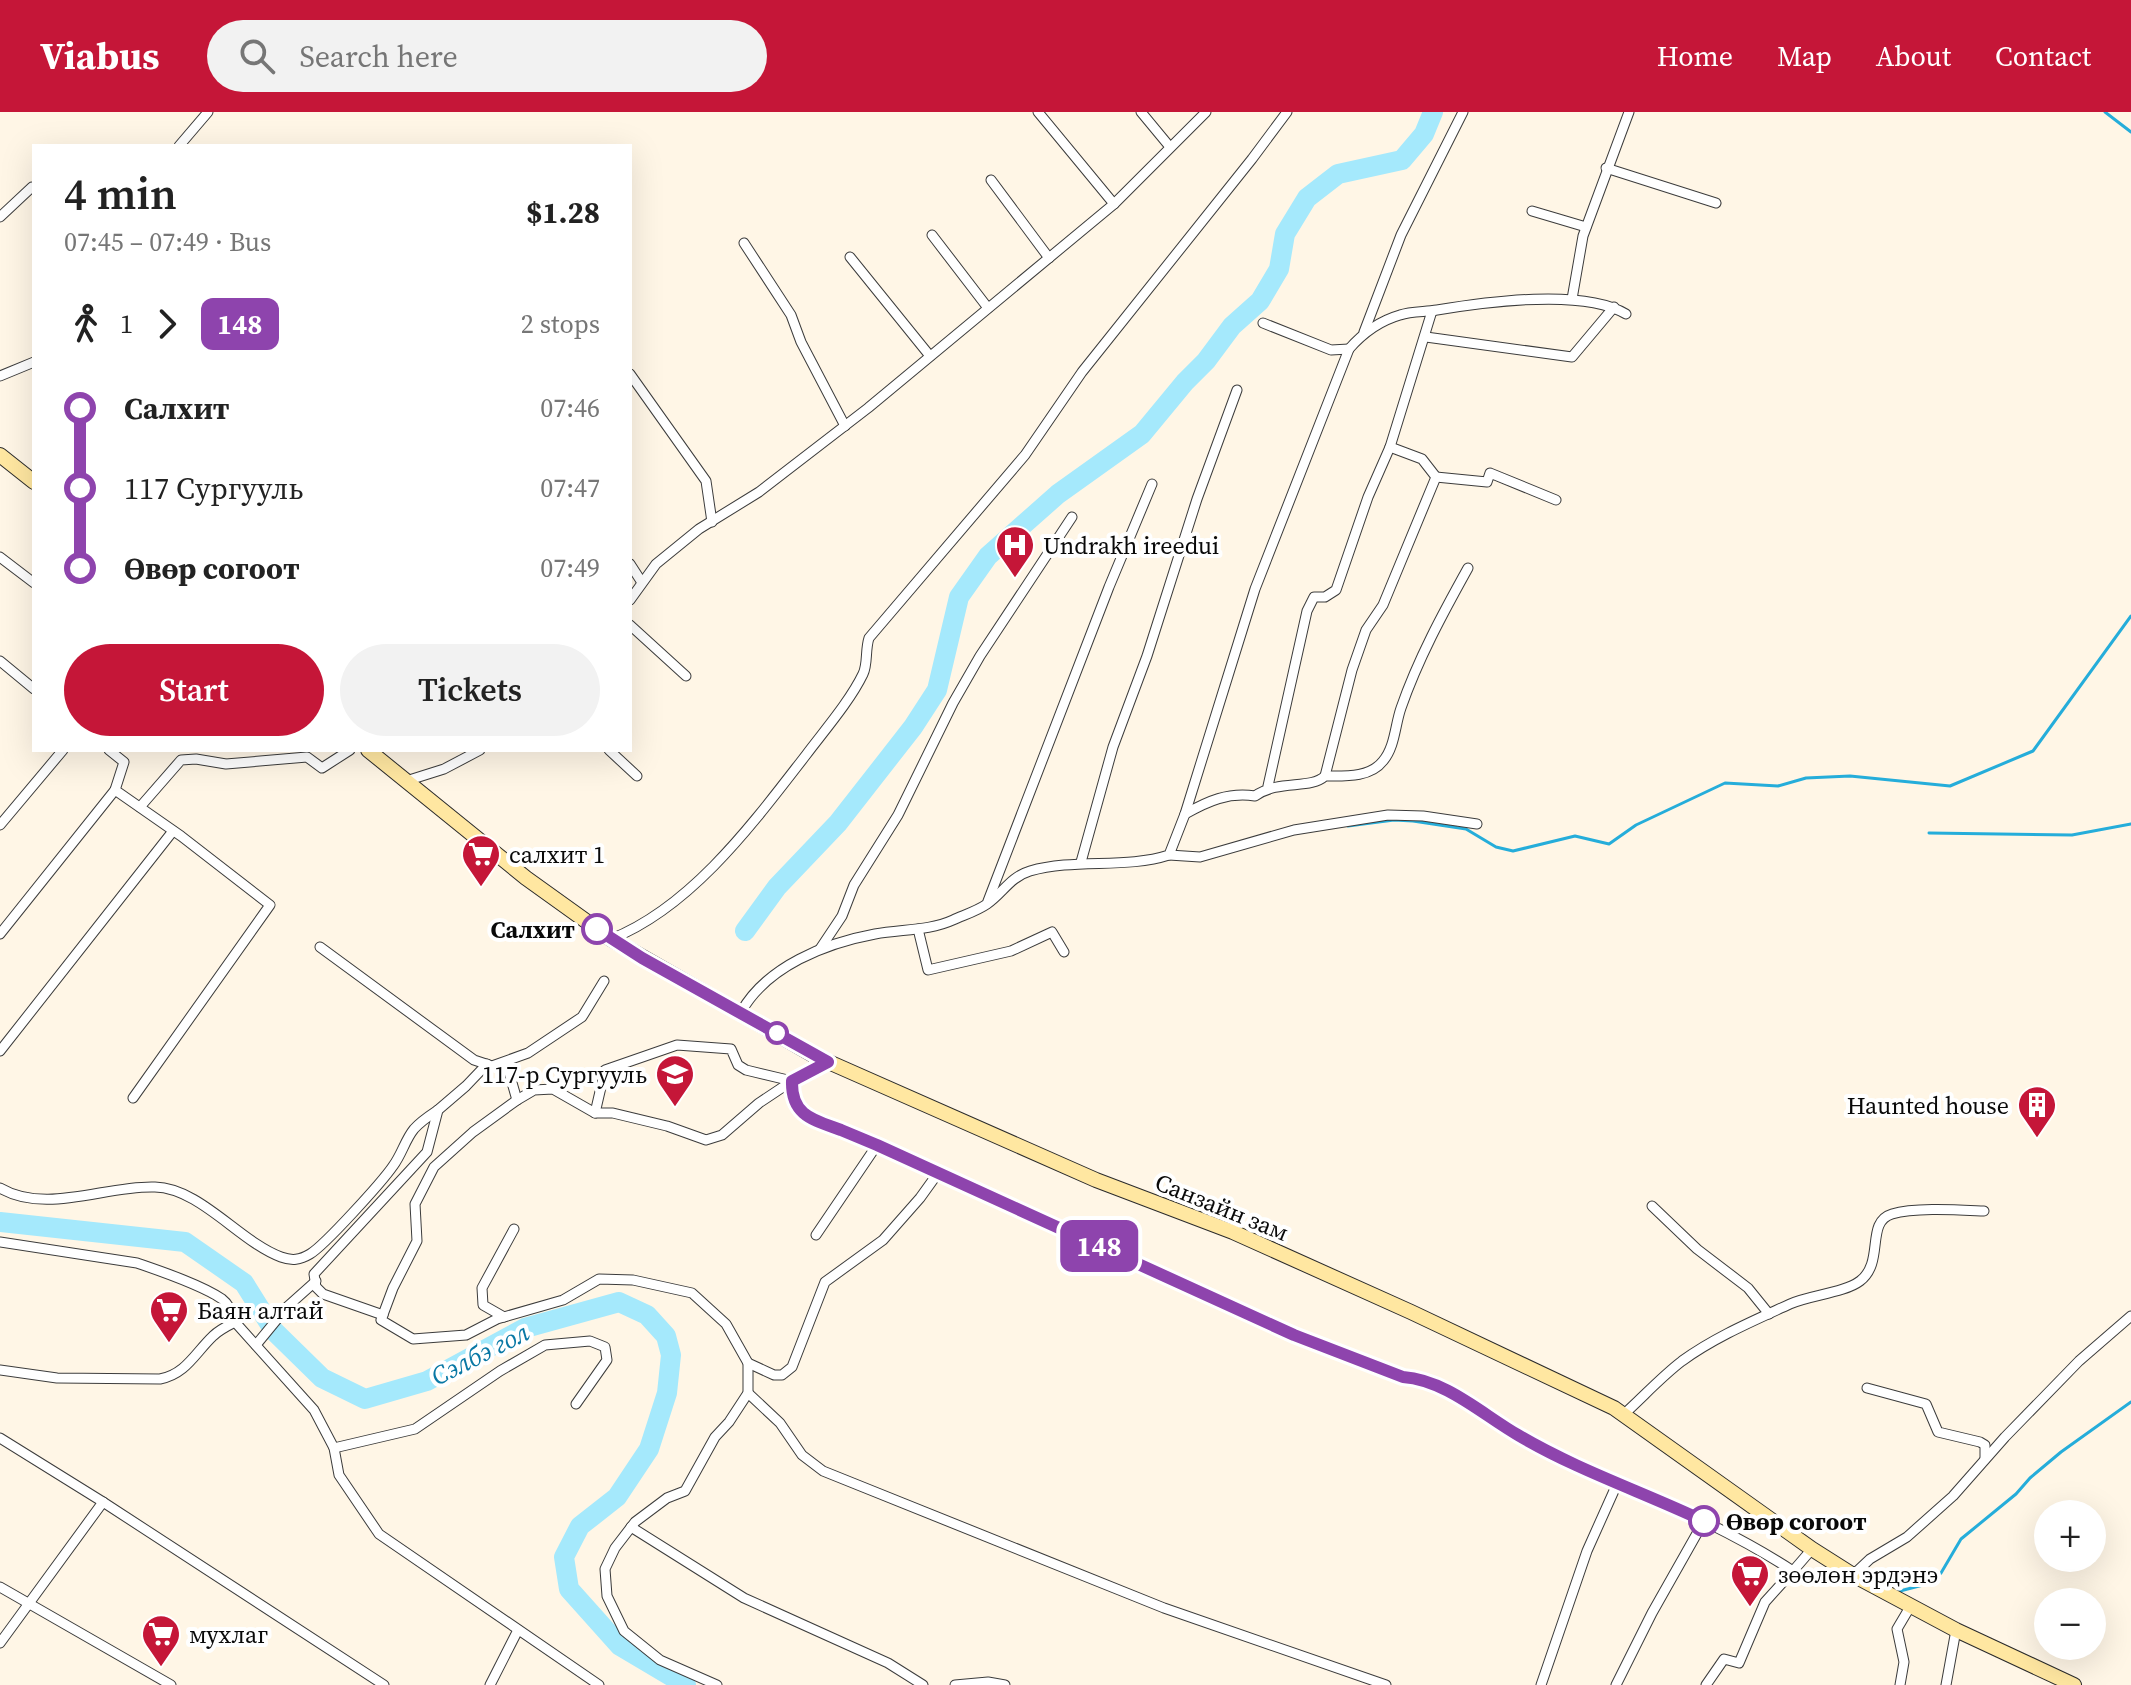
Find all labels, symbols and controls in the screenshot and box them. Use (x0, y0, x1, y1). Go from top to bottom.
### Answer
search box (207, 20, 767, 92)
text: Viabus (40, 30, 159, 82)
icon: search (235, 34, 279, 78)
text: Search here (299, 36, 458, 77)
text: Home (1657, 37, 1733, 75)
text: Map (1777, 37, 1832, 75)
text: About (1876, 37, 1951, 75)
text: Contact (1995, 37, 2091, 75)
text: 4 min (64, 163, 177, 224)
text: $1.28 (526, 192, 600, 233)
text: 07:45 – 07:49 · Bus (64, 224, 271, 260)
icon: walk (64, 302, 108, 346)
icon: forward (145, 302, 189, 346)
text: 148 (217, 305, 263, 343)
text: 1 (120, 306, 133, 342)
text: 2 stops (521, 306, 600, 342)
text: Салхит (124, 388, 230, 429)
text: 07:46 (540, 390, 600, 426)
text: 117 Сургууль (124, 468, 303, 509)
text: 07:47 (540, 470, 600, 506)
hospital icon: Undrakh ireedui (994, 524, 1036, 579)
place label: Undrakh ireedui (1043, 529, 1219, 562)
text: Өвөр согоот (124, 548, 300, 589)
text: 07:49 (540, 550, 600, 586)
button: Start (64, 644, 324, 736)
button: Tickets (340, 644, 600, 736)
supermarket icon: салхит 1 (460, 833, 502, 888)
place label: салхит 1 (509, 838, 605, 871)
place label: Салхит (491, 913, 575, 946)
marker: Салхит (582, 914, 612, 944)
unlabelled marker (766, 1022, 788, 1044)
school or university icon: 117-р Сургууль (654, 1053, 696, 1108)
place label: 117-р Сургууль (482, 1058, 647, 1091)
building icon: Haunted house (2016, 1084, 2058, 1139)
place label: Haunted house (1847, 1089, 2009, 1122)
street label: Санзайн зам (1150, 1165, 1294, 1249)
line badge: 148 (1053, 1220, 1145, 1272)
text: 148 (1076, 1227, 1122, 1265)
supermarket icon: Баян алтай (148, 1289, 190, 1344)
place label: Баян алтай (197, 1294, 324, 1327)
water label: Сэлбэ гол (425, 1314, 536, 1394)
map controls (2034, 1500, 2106, 1660)
button: + (2034, 1500, 2106, 1572)
place label: Өвөр согоот (1726, 1505, 1867, 1538)
marker: Өвөр согоот (1689, 1506, 1719, 1536)
supermarket icon: зөөлөн эрдэнэ (1729, 1553, 1771, 1608)
place label: зөөлөн эрдэнэ (1778, 1558, 1938, 1591)
button: − (2034, 1588, 2106, 1660)
supermarket icon: мухлаг (140, 1613, 182, 1668)
place label: мухлаг (189, 1618, 268, 1651)

